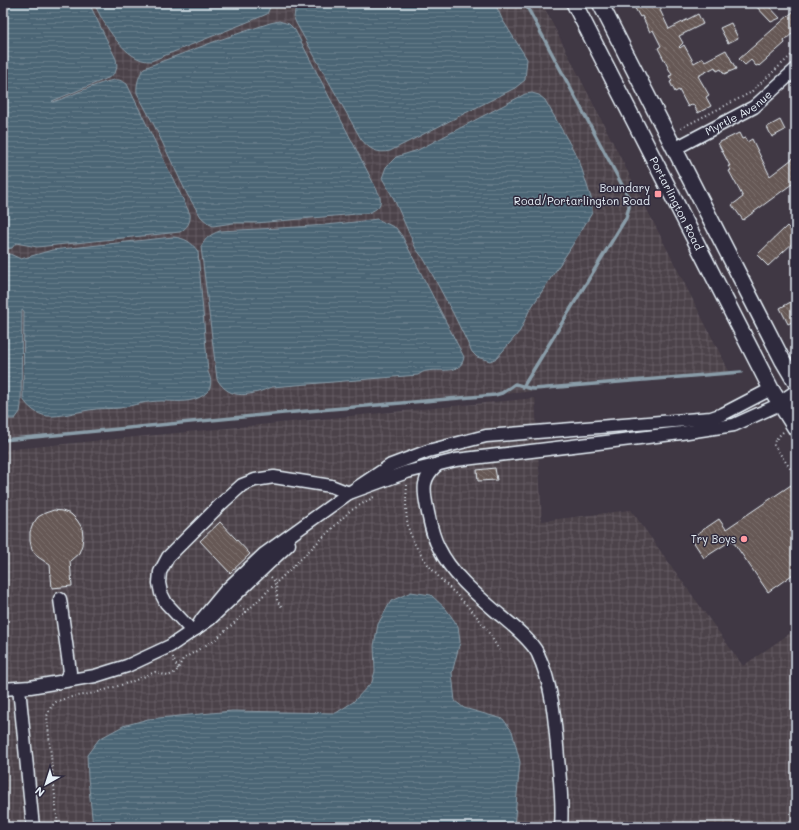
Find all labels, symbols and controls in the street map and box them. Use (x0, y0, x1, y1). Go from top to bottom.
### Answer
street label: Myrtle Avenue (702, 86, 775, 138)
street label: Portarlington Road (647, 154, 707, 253)
place label: Boundary Road/Portarlington Road (514, 180, 650, 208)
marker: Boundary Road/Portarlington Road (653, 189, 663, 199)
place label: Try Boys (691, 531, 736, 546)
marker: Try Boys (739, 534, 749, 544)
north arrow (26, 764, 66, 804)
text: N (31, 784, 47, 801)

